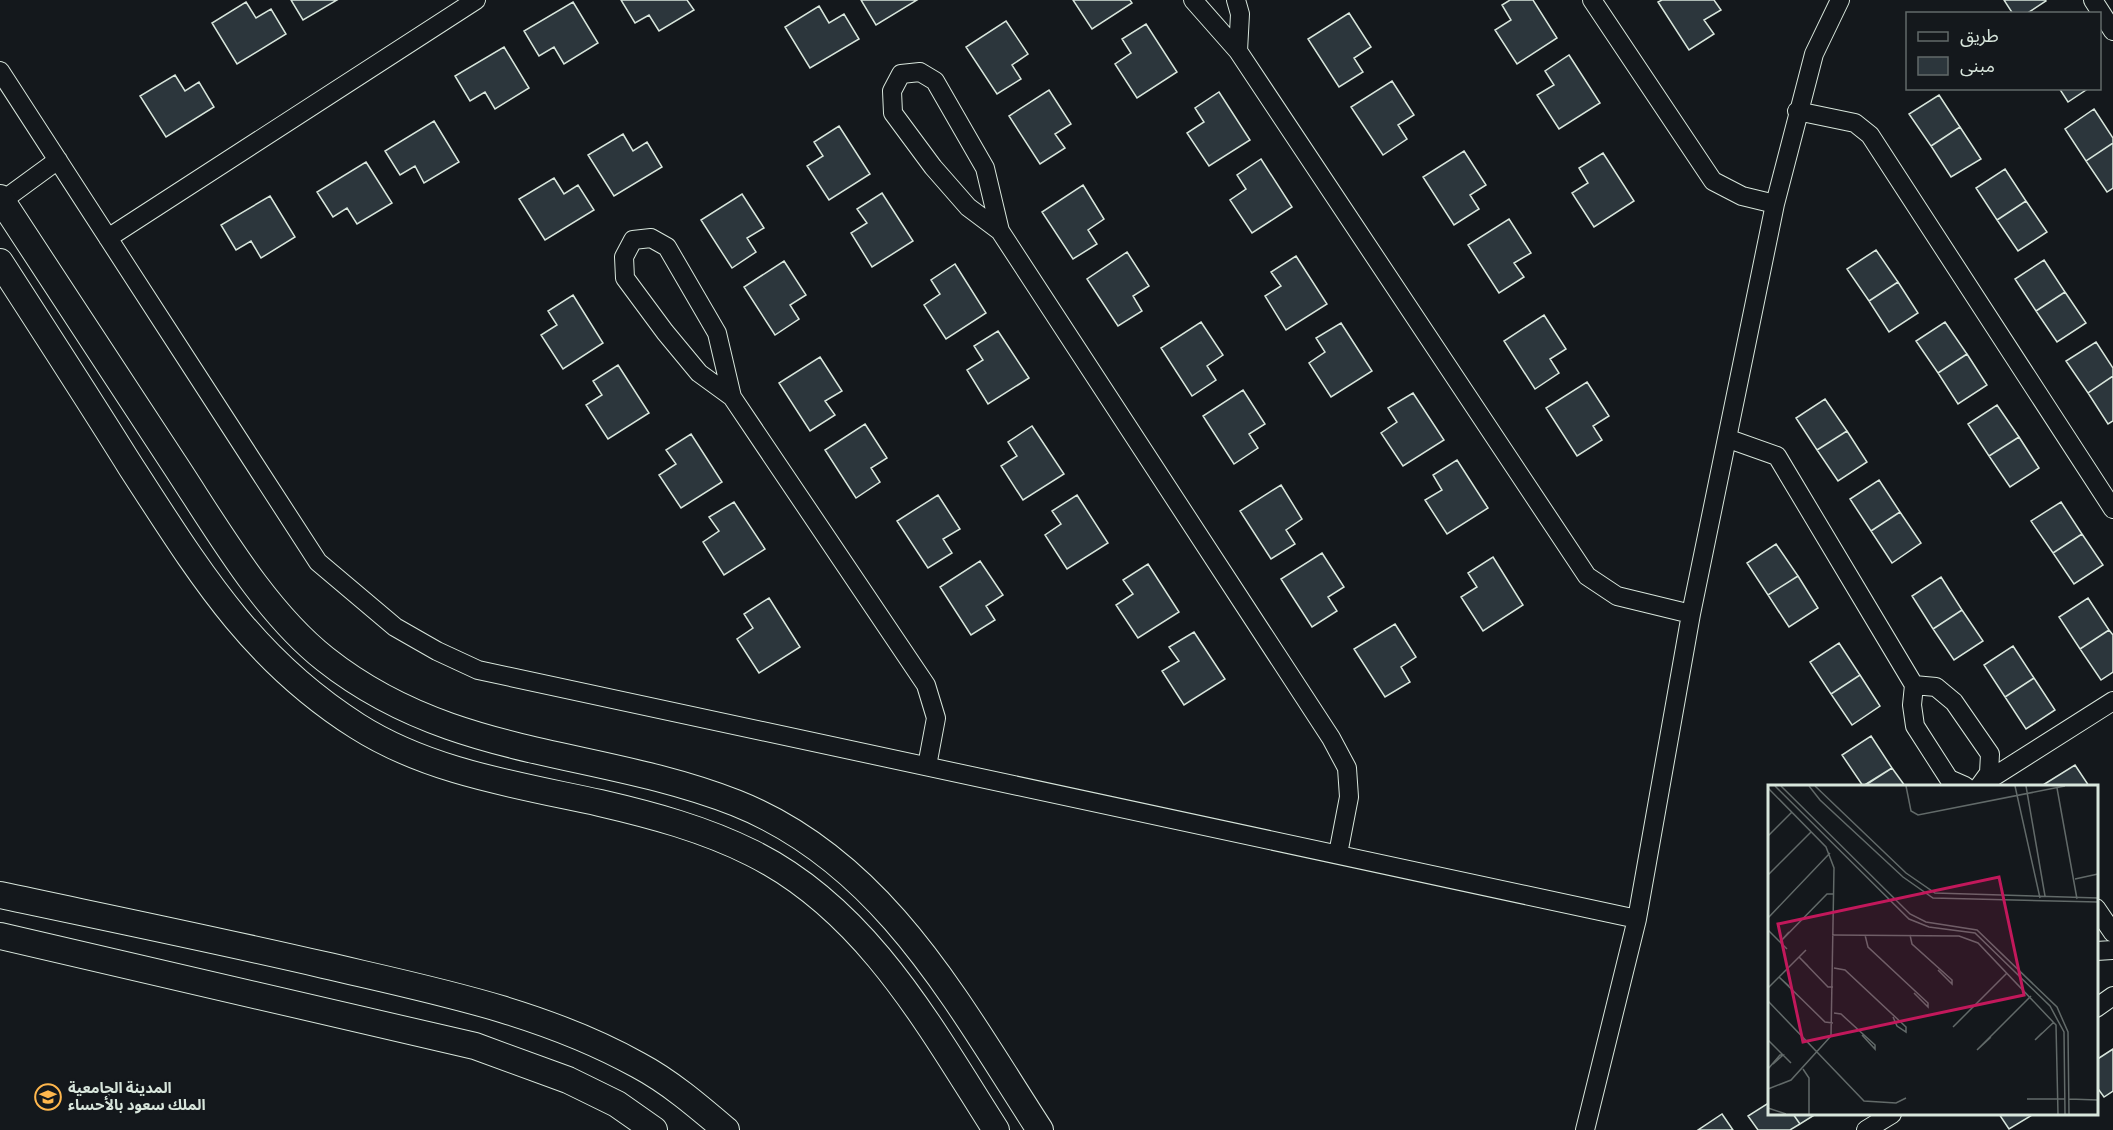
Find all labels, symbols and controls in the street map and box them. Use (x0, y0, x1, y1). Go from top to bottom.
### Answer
legend (1906, 12, 2101, 90)
text: طريق (1960, 25, 1999, 47)
text: مبنى (1960, 55, 1995, 77)
inset map (1768, 785, 2098, 1115)
place label: المدينة الجامعية الملك سعود بالأحساء (68, 1079, 206, 1114)
school or university icon: المدينة الجامعية الملك سعود بالأحساء (33, 1082, 63, 1112)

